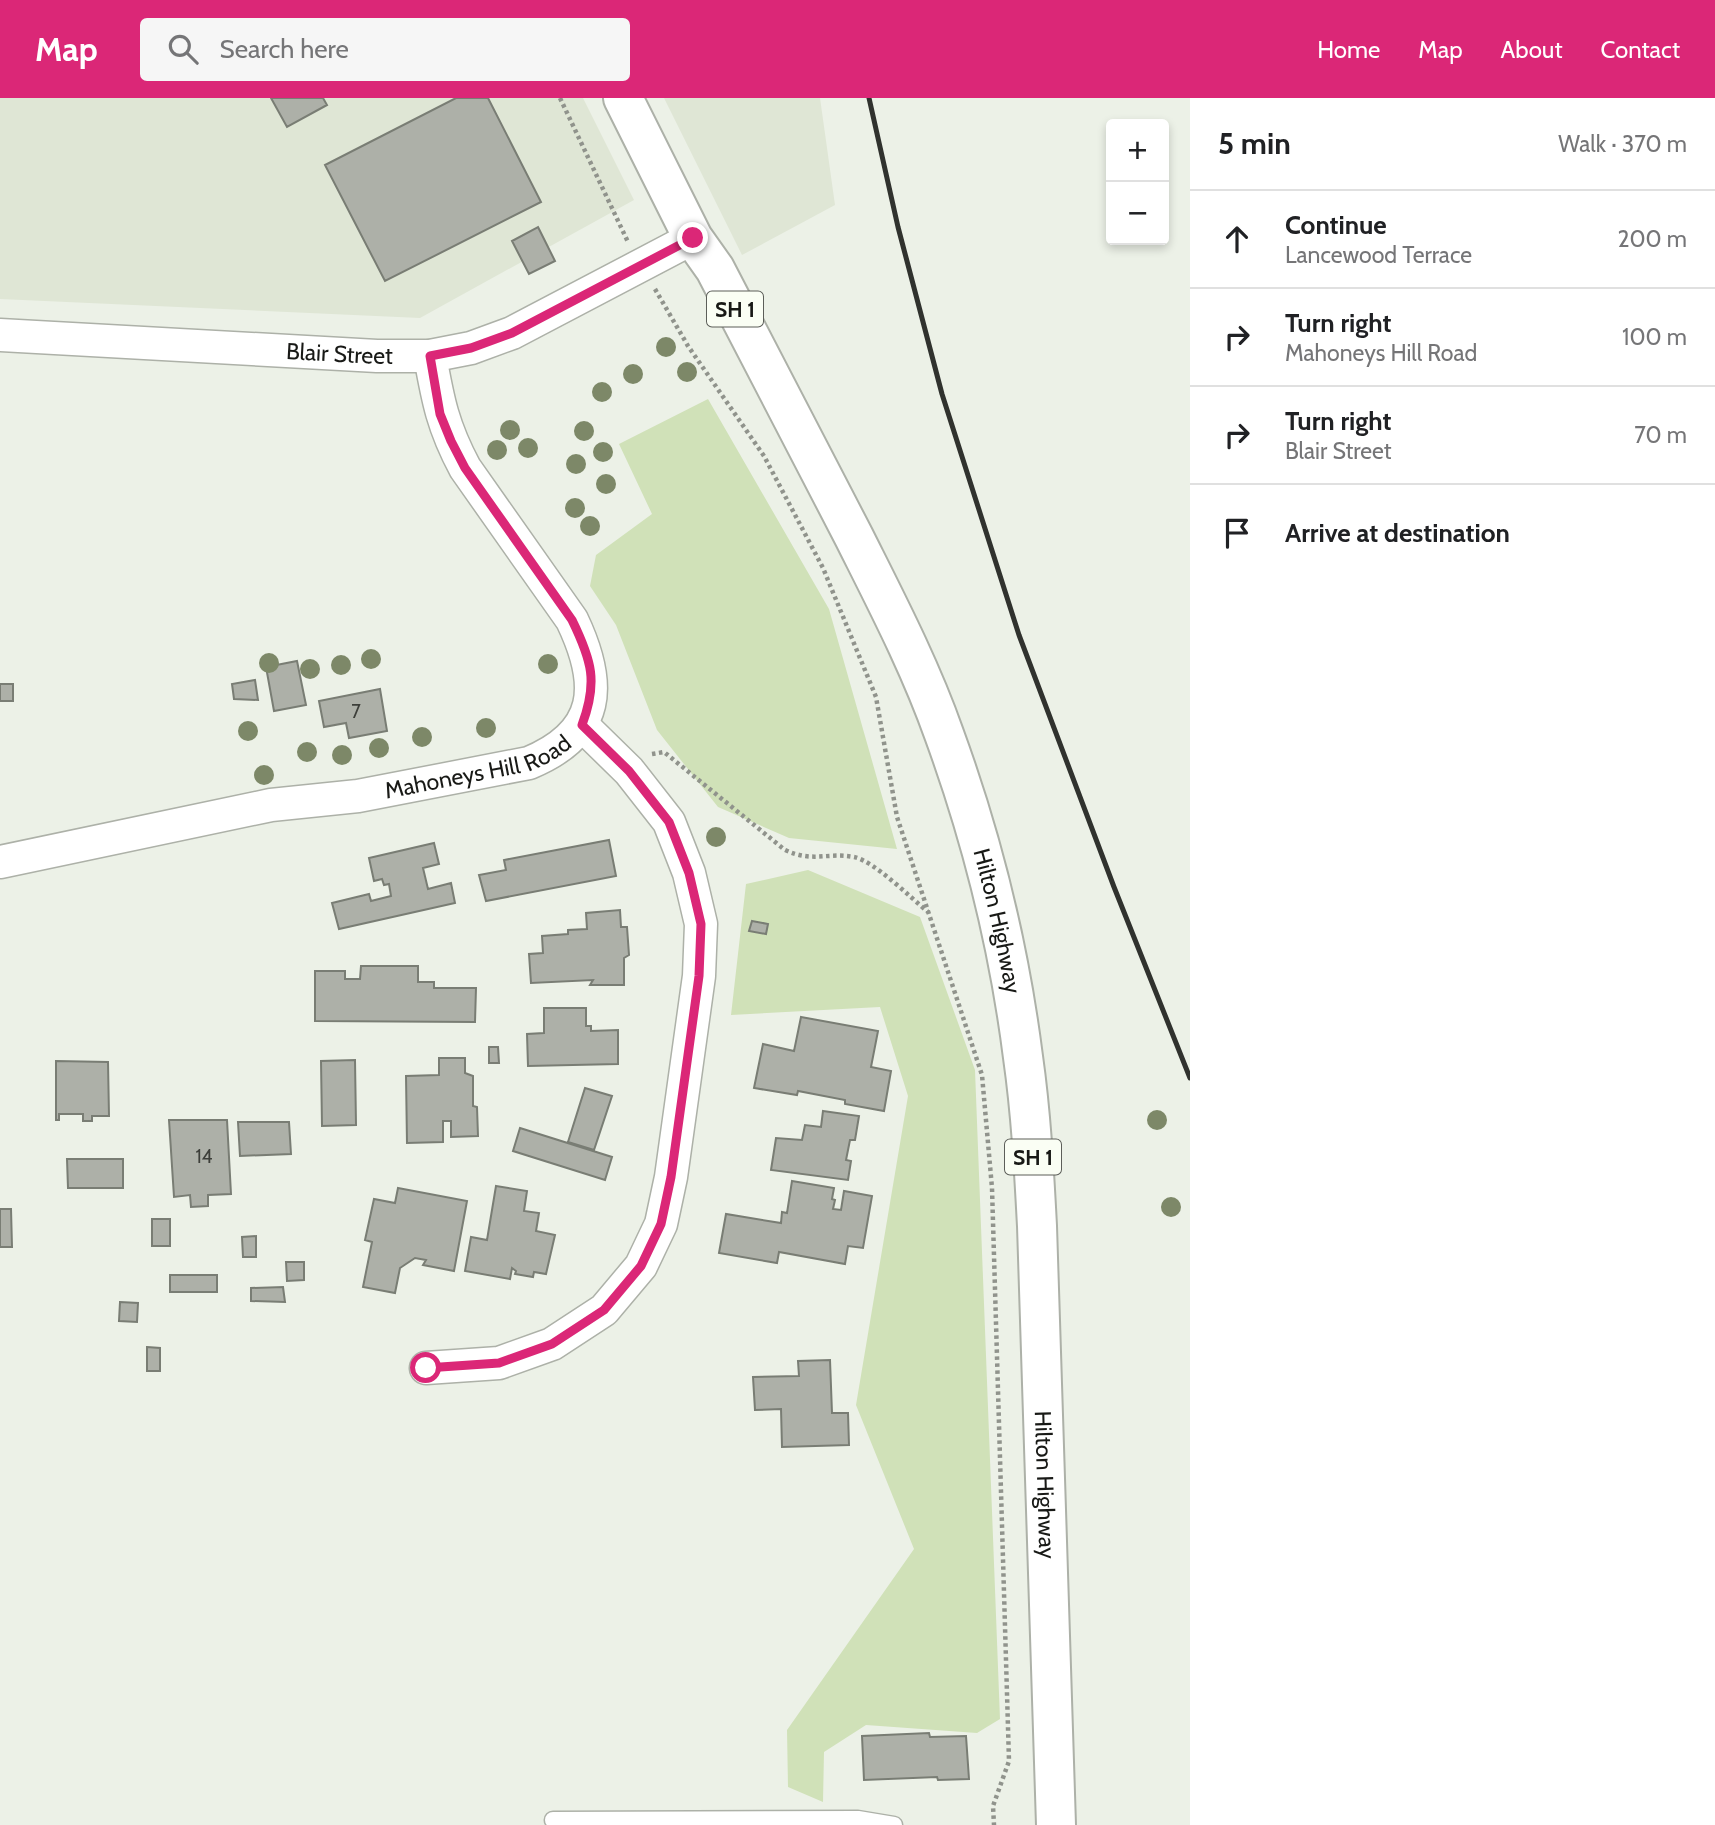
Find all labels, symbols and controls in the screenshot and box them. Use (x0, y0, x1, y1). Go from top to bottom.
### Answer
search box (140, 18, 630, 81)
text: Map (35, 29, 98, 69)
icon: search (164, 30, 202, 68)
text: Search here (220, 33, 349, 65)
text: Home (1317, 35, 1380, 64)
text: Map (1418, 35, 1463, 64)
text: About (1501, 35, 1563, 64)
text: Contact (1601, 35, 1680, 64)
map controls (1106, 119, 1169, 245)
button: + (1106, 119, 1169, 182)
text: 5 min (1218, 125, 1291, 162)
text: Walk · 370 m (1558, 130, 1687, 158)
button: − (1106, 182, 1169, 245)
text: Continue (1285, 209, 1387, 241)
icon: ahead (1218, 220, 1256, 258)
route end (677, 222, 708, 253)
text: 200 m (1617, 225, 1687, 253)
text: Lancewood Terrace (1285, 241, 1472, 269)
road number: SH 1 (707, 292, 763, 326)
text: Turn right (1285, 307, 1391, 339)
icon: right (1218, 318, 1256, 356)
text: 100 m (1622, 323, 1687, 351)
street label: Blair Street (285, 337, 393, 370)
text: Mahoneys Hill Road (1285, 339, 1477, 367)
text: Turn right (1285, 405, 1391, 437)
icon: right (1218, 416, 1256, 454)
text: 70 m (1634, 421, 1687, 449)
text: Blair Street (1285, 437, 1392, 465)
icon: arrive (1218, 514, 1256, 552)
text: Arrive at destination (1285, 517, 1510, 549)
house number: 7 (351, 700, 361, 723)
street label: Mahoneys Hill Road (382, 729, 577, 805)
street label: Hilton Highway (967, 845, 1027, 996)
road number: SH 1 (1005, 1140, 1061, 1174)
house number: 14 (195, 1145, 213, 1168)
route start (410, 1352, 441, 1383)
street label: Hilton Highway (1029, 1410, 1062, 1560)

